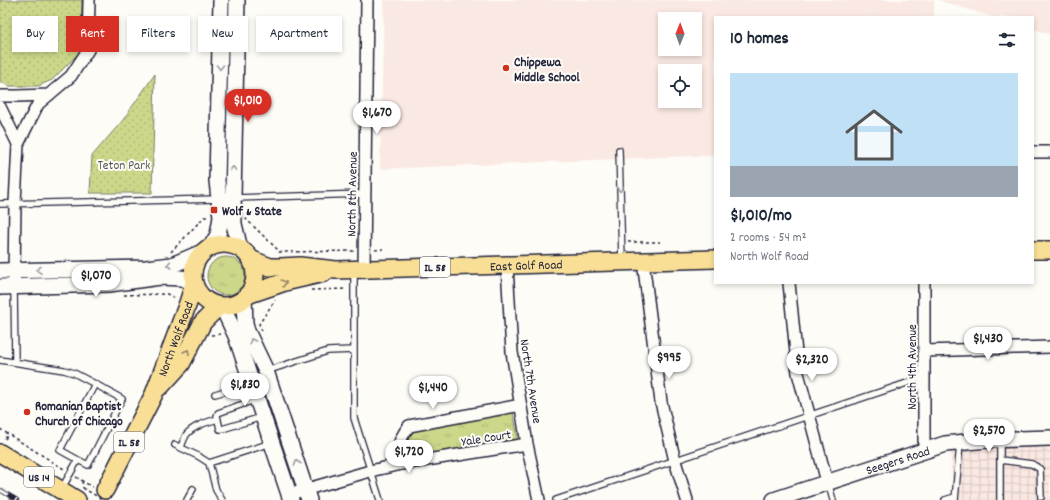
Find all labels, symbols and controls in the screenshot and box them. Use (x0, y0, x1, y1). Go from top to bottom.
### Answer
north arrow (658, 12, 702, 56)
map controls (658, 12, 702, 108)
chip: Buy (12, 16, 58, 52)
chip: Rent (66, 16, 119, 52)
chip: Filters (127, 16, 190, 52)
chip: New (198, 16, 248, 52)
chip: Apartment (256, 16, 342, 52)
text: 10 homes (730, 28, 789, 52)
icon: filters (996, 29, 1018, 51)
place label: Chippewa Middle School (514, 54, 580, 88)
marker: Chippewa Middle School (501, 63, 511, 73)
one-way arrow (216, 64, 224, 70)
button: locate (658, 64, 702, 108)
pin: $1,010 (215, 89, 281, 123)
text: $1,010 (234, 92, 262, 111)
icon: home (838, 99, 910, 171)
pin: $1,670 (344, 101, 410, 135)
text: $1,670 (362, 104, 392, 123)
street label: North 8th Avenue (343, 151, 364, 237)
park label: Teton Park (98, 157, 150, 176)
one-way arrow (229, 166, 237, 172)
one-way arrow (616, 186, 624, 192)
place label: Wolf & State (222, 203, 282, 222)
marker: Wolf & State (209, 205, 219, 215)
text: $1,010/mo (730, 205, 792, 229)
text: 2 rooms · 54 m² (730, 229, 806, 248)
text: North Wolf Road (730, 248, 809, 267)
street label: East Golf Road (490, 256, 563, 278)
road number: IL 58 (420, 257, 450, 277)
one-way arrow (166, 260, 172, 268)
pin: $1,070 (63, 264, 129, 298)
one-way arrow (36, 266, 42, 274)
text: $1,070 (80, 267, 112, 286)
one-way arrow (281, 279, 288, 287)
street label: North Wolf Road (154, 299, 200, 380)
street label: North 4th Avenue (904, 324, 923, 410)
pin: $1,430 (955, 327, 1021, 361)
text: $1,430 (973, 330, 1003, 349)
one-way arrow (249, 338, 257, 346)
street label: North 7th Avenue (513, 338, 546, 425)
pin: $995 (645, 346, 693, 380)
pin: $2,320 (779, 348, 845, 382)
one-way arrow (182, 349, 189, 357)
text: $995 (657, 349, 681, 368)
text: $2,320 (795, 351, 829, 370)
pin: $1,830 (212, 373, 278, 407)
text: $1,830 (230, 376, 260, 395)
pin: $1,440 (400, 376, 466, 410)
text: $1,440 (418, 379, 448, 398)
place label: Romanian Baptist Church of Chicago (35, 398, 123, 432)
marker: Romanian Baptist Church of Chicago (22, 407, 32, 417)
pin: $2,570 (956, 419, 1022, 453)
text: $2,570 (973, 422, 1005, 441)
street label: Yale Court (460, 426, 513, 453)
road number: IL 58 (114, 432, 144, 452)
pin: $1,720 (376, 440, 442, 474)
text: $1,720 (394, 443, 424, 462)
street label: Seegers Road (864, 443, 933, 481)
one-way arrow (293, 460, 301, 467)
road number: US 14 (24, 467, 54, 487)

